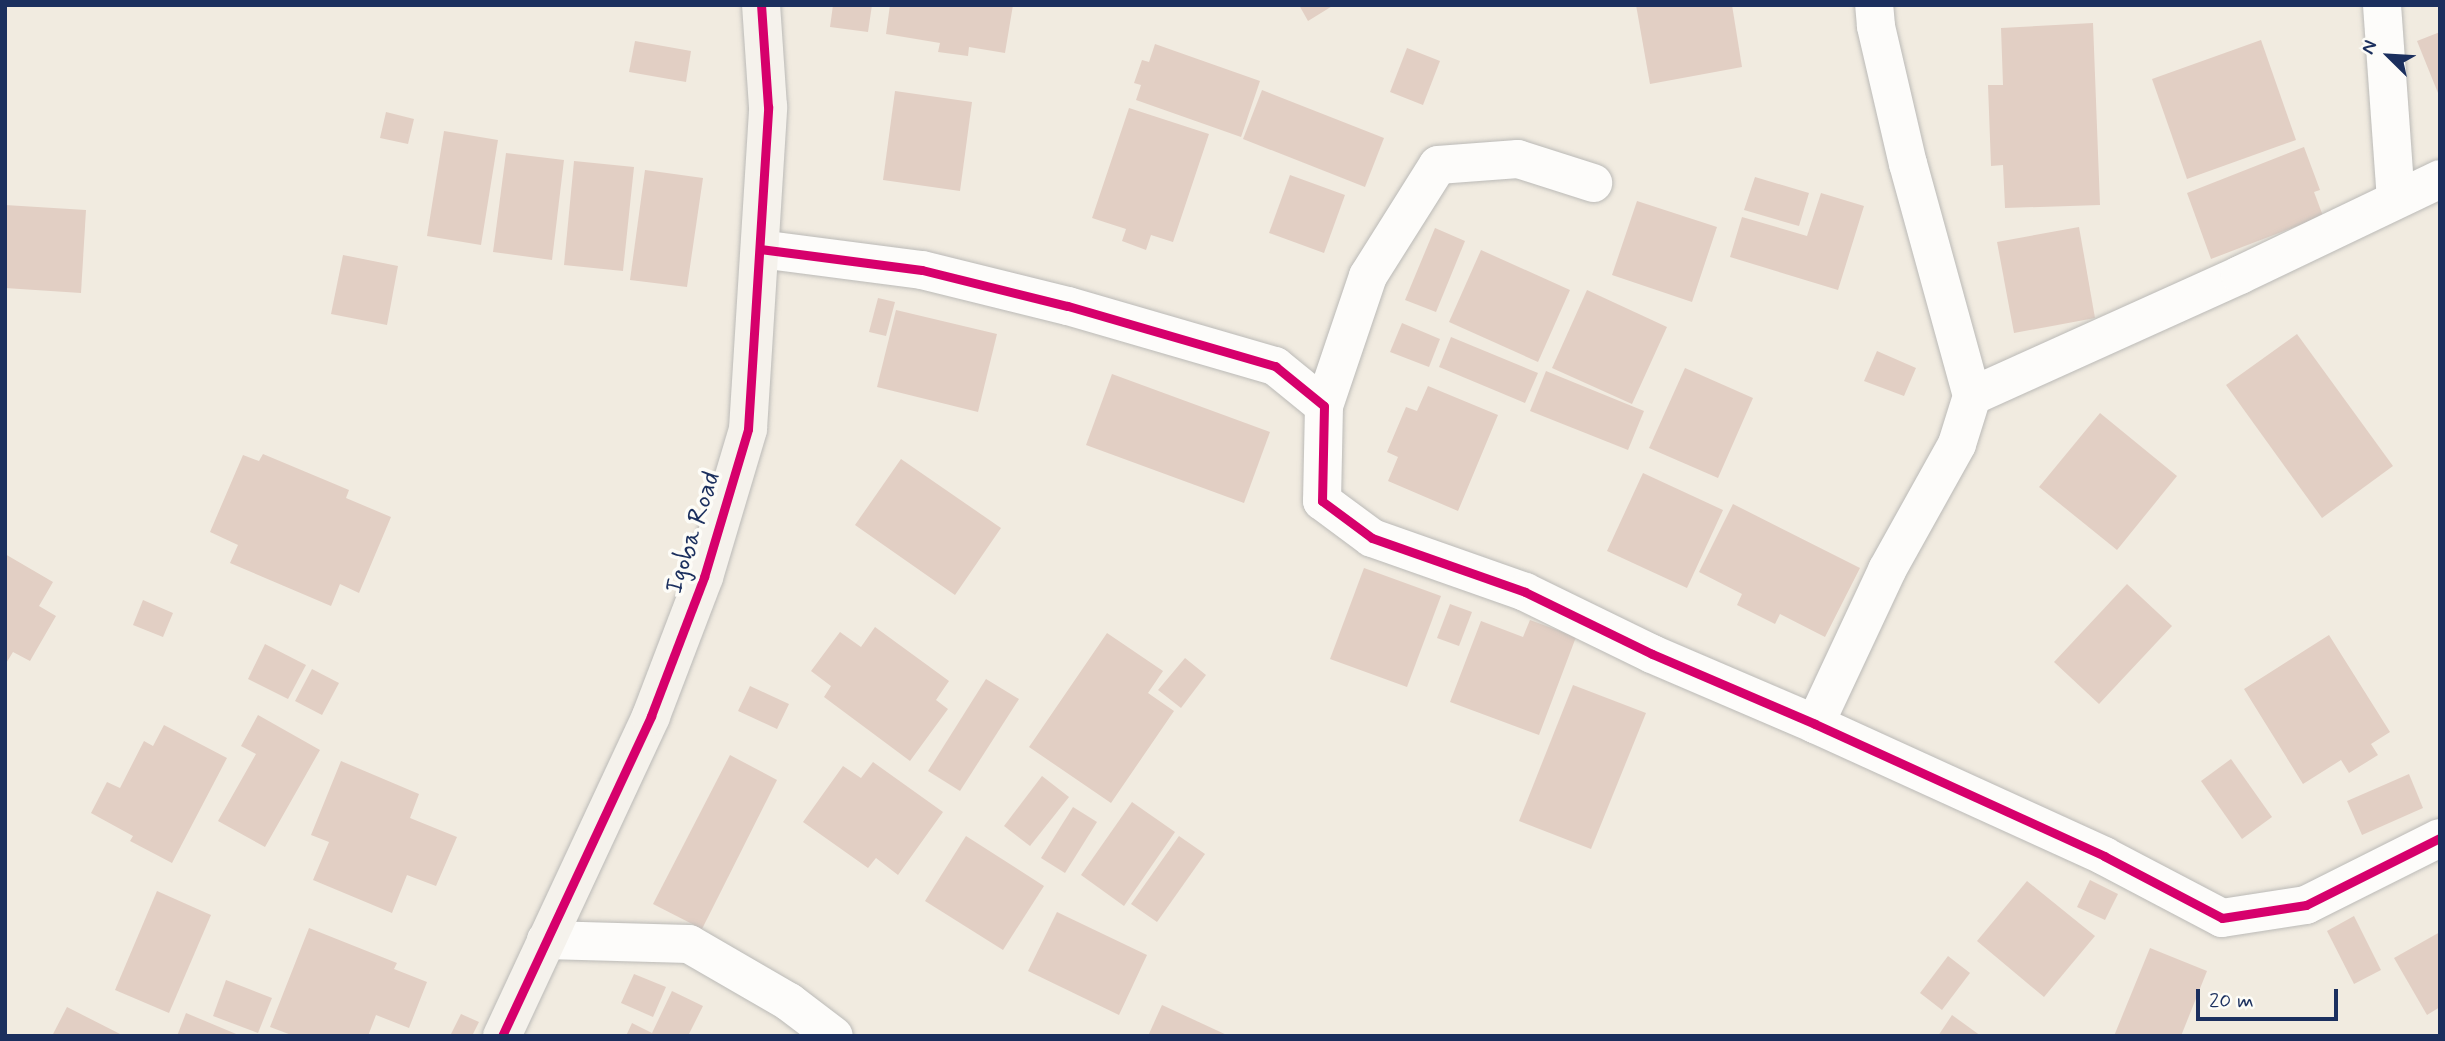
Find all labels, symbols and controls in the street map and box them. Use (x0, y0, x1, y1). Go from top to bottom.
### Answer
north arrow (2354, 21, 2424, 91)
text: N (2355, 36, 2383, 58)
street label: Igoba Road (660, 469, 728, 597)
scale bar (2200, 974, 2342, 1018)
text: 20 m (2209, 987, 2254, 1015)

